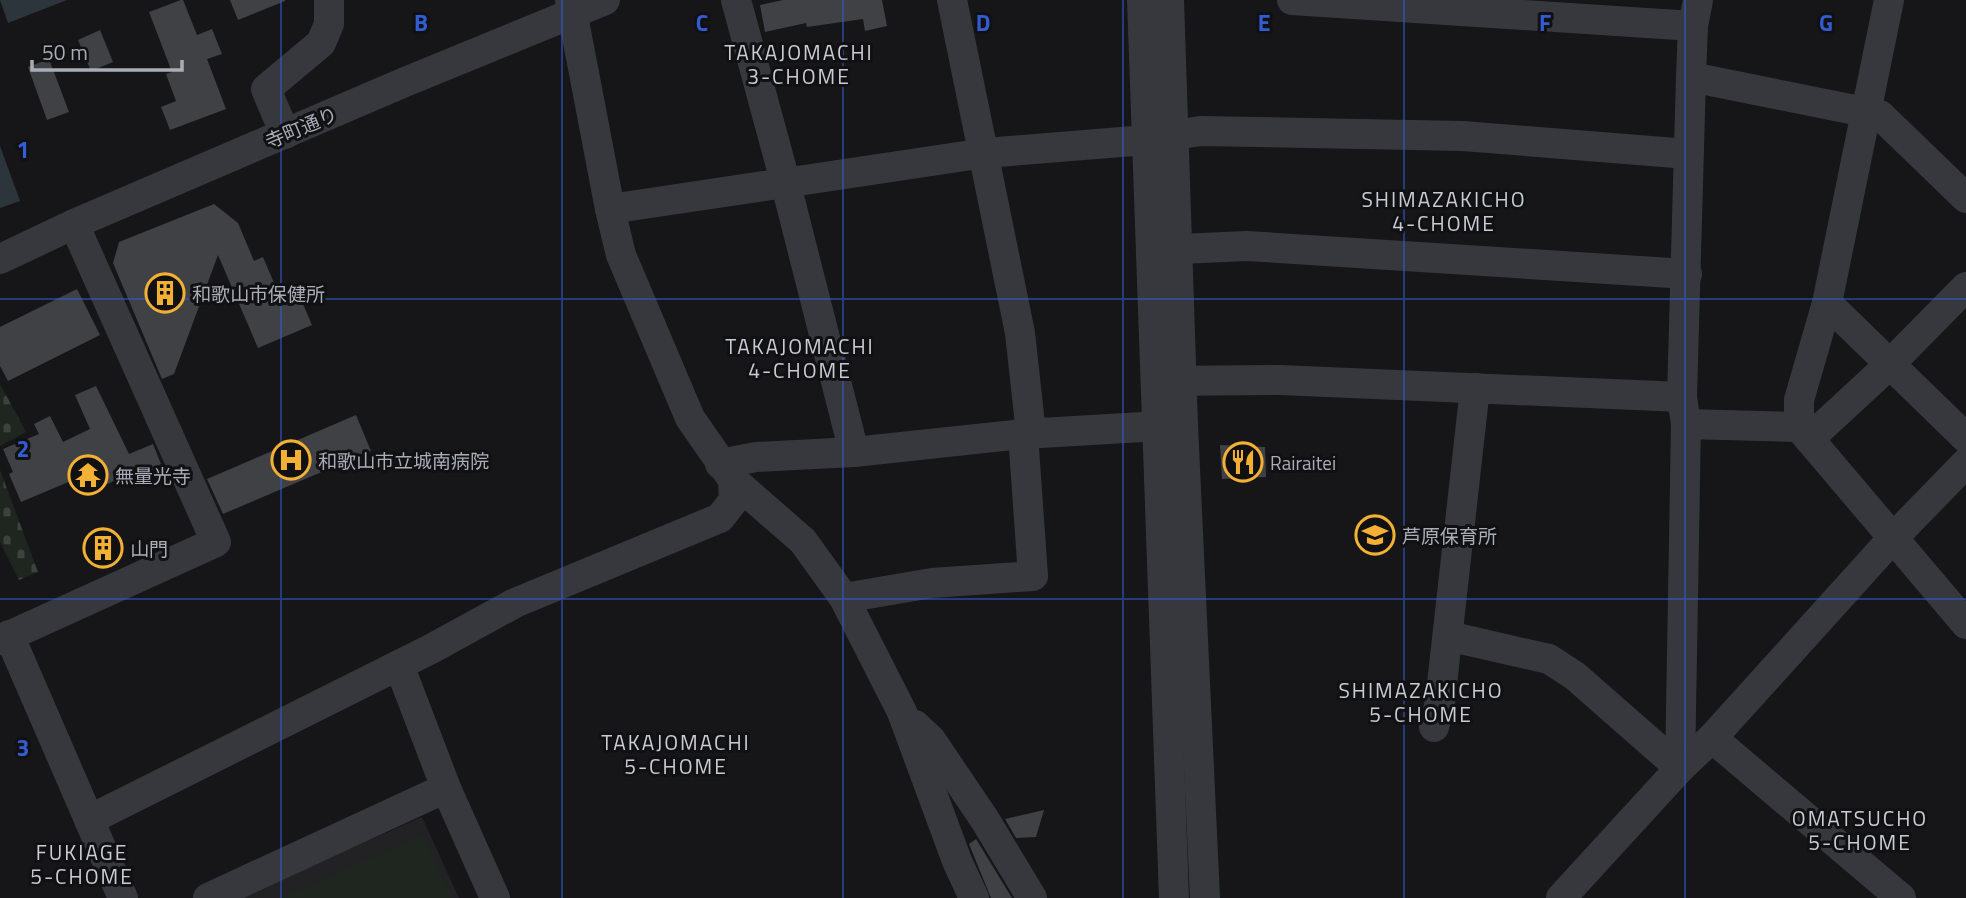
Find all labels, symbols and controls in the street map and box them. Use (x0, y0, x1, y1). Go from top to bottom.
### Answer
text: B (414, 5, 428, 40)
text: C (696, 5, 708, 40)
text: D (976, 5, 990, 40)
text: E (1258, 5, 1270, 40)
text: F (1539, 5, 1551, 40)
text: G (1819, 5, 1833, 40)
scale bar (32, 28, 182, 72)
text: 50 m (42, 36, 88, 68)
district label: TAKAJOMACHI 3-CHOME (724, 36, 874, 92)
street label: 寺町通り (260, 99, 342, 155)
text: 1 (17, 132, 29, 167)
district label: SHIMAZAKICHO 4-CHOME (1361, 183, 1527, 239)
building icon: 和歌山市保健所 (144, 272, 186, 314)
place label: 和歌山市保健所 (192, 279, 325, 308)
district label: TAKAJOMACHI 4-CHOME (725, 330, 875, 386)
text: 2 (17, 431, 29, 466)
hospital icon: 和歌山市立城南病院 (270, 439, 312, 481)
restaurant icon: Rairaitei (1222, 441, 1264, 483)
place label: 和歌山市立城南病院 (318, 446, 489, 475)
place label: Rairaitei (1270, 448, 1336, 477)
temple icon: 無量光寺 (67, 454, 109, 496)
place label: 無量光寺 (115, 461, 191, 490)
school or university icon: 芦原保育所 (1354, 514, 1396, 556)
place label: 芦原保育所 (1402, 521, 1497, 550)
building icon: 山門 (82, 527, 124, 569)
place label: 山門 (130, 534, 168, 563)
district label: SHIMAZAKICHO 5-CHOME (1338, 674, 1504, 730)
district label: TAKAJOMACHI 5-CHOME (601, 726, 751, 782)
text: 3 (17, 730, 29, 765)
district label: OMATSUCHO 5-CHOME (1792, 802, 1928, 858)
district label: FUKIAGE 5-CHOME (30, 836, 134, 892)

